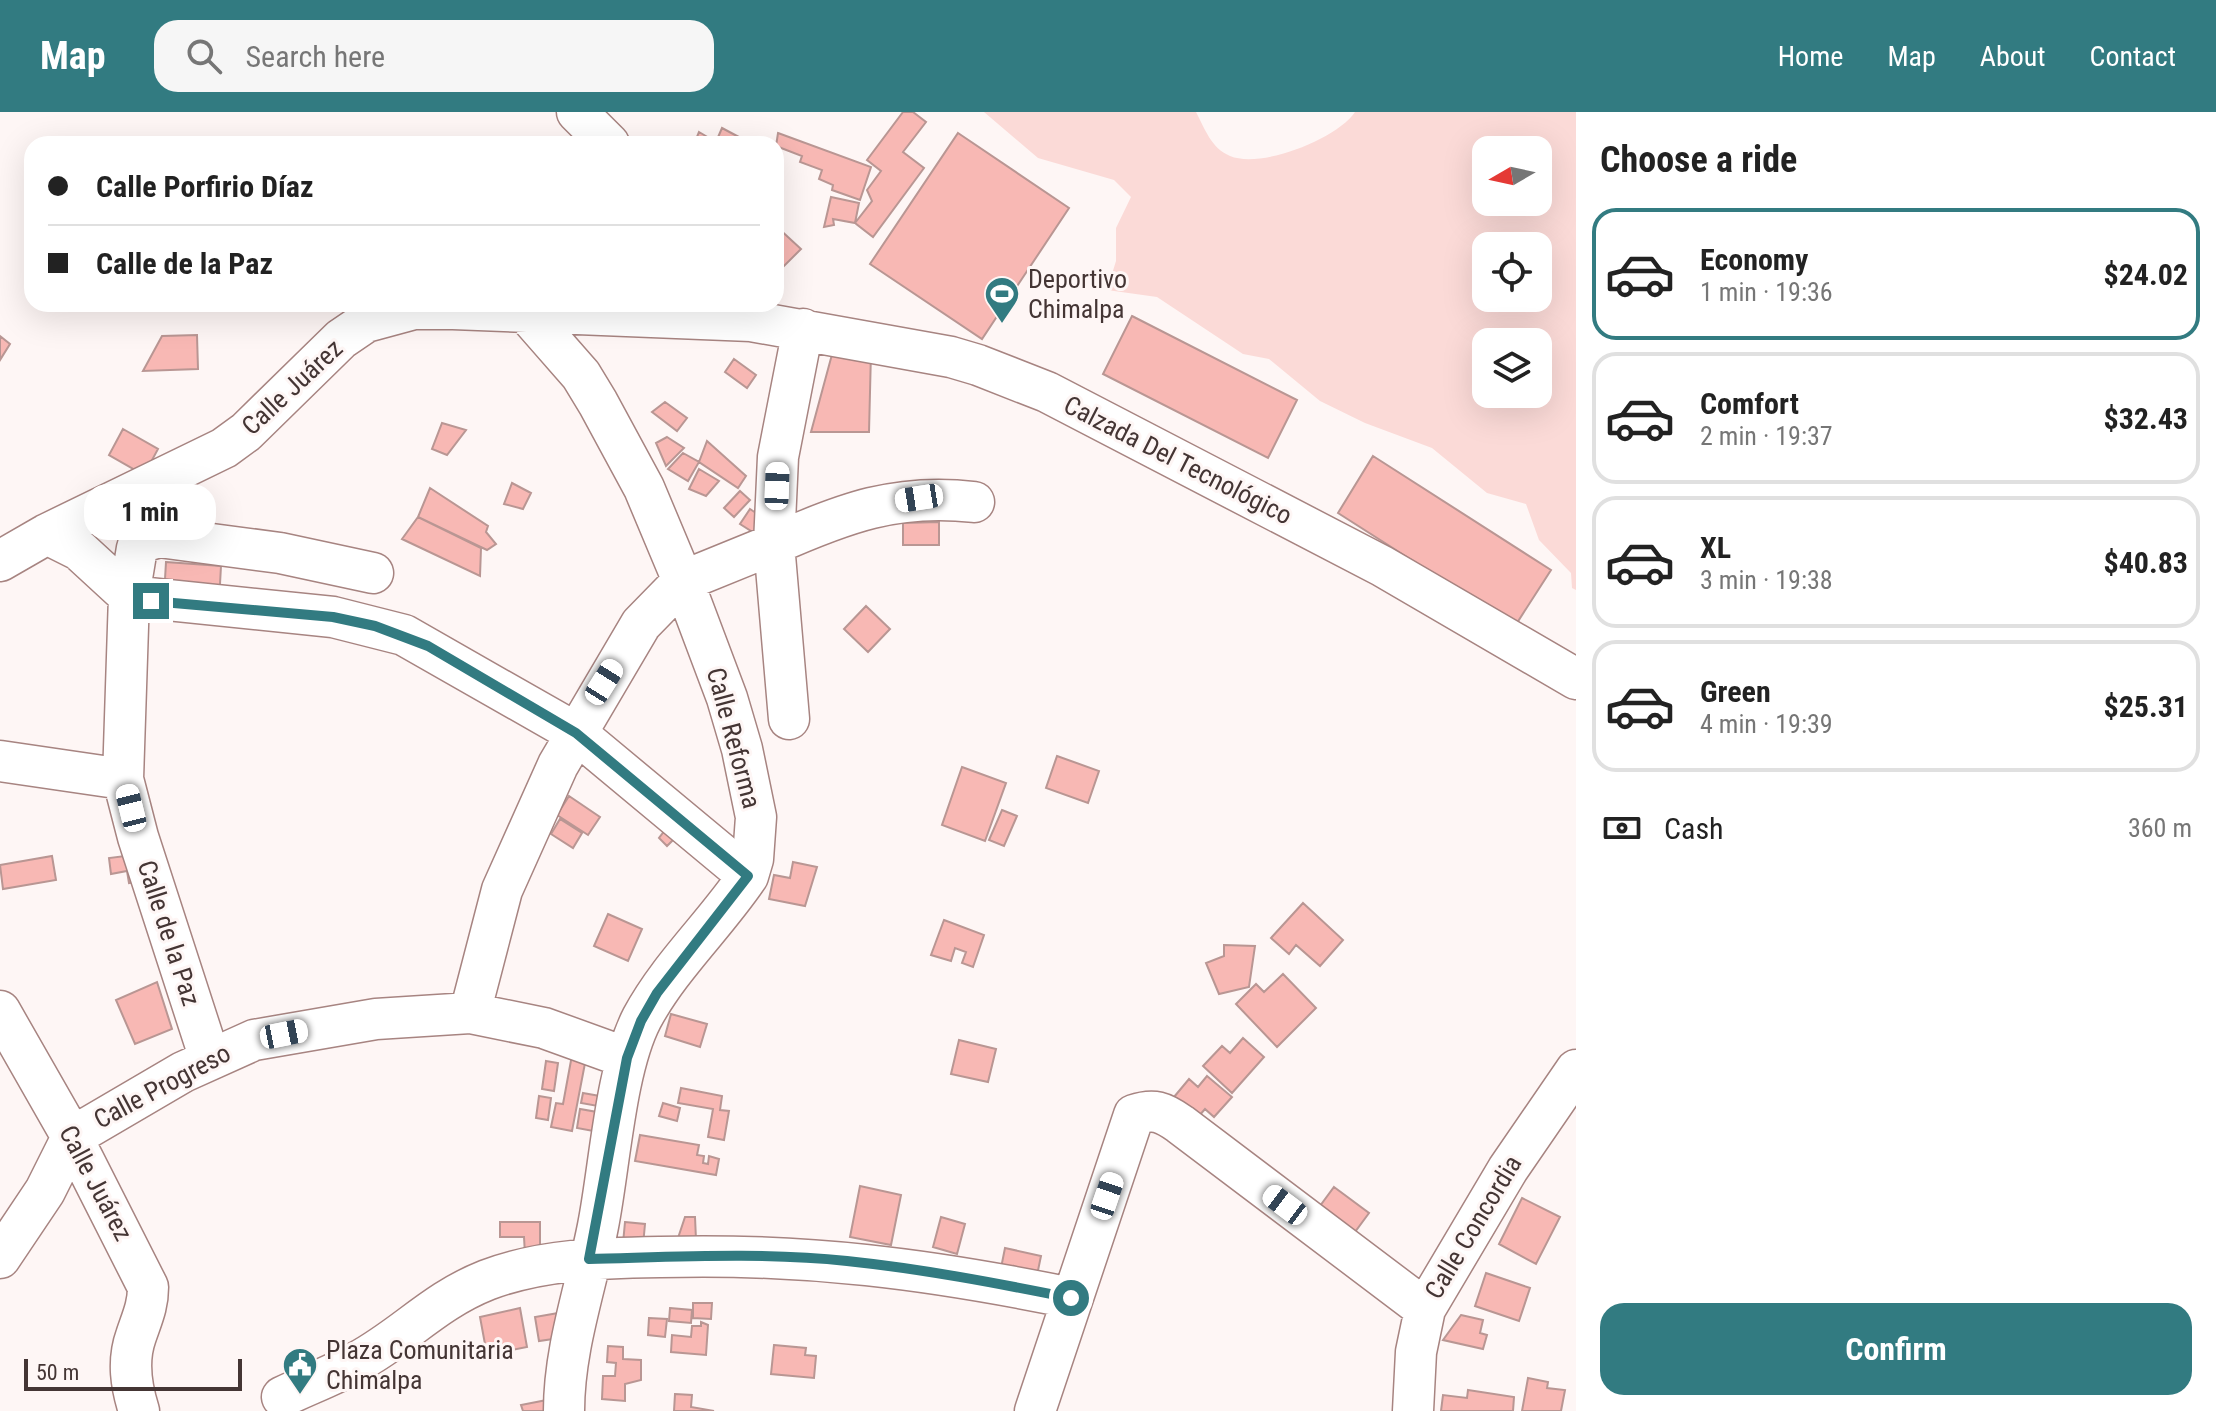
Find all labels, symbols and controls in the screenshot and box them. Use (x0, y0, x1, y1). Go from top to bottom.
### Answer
search box (154, 20, 714, 92)
text: Map (40, 34, 106, 78)
icon: search (182, 34, 226, 78)
text: Search here (246, 39, 385, 74)
text: Home (1778, 40, 1843, 73)
text: Map (1887, 40, 1936, 73)
text: About (1980, 40, 2046, 73)
text: Contact (2090, 40, 2176, 73)
north arrow (1472, 136, 1552, 216)
map controls (1472, 136, 1552, 408)
text: Choose a ride (1600, 139, 1797, 181)
text: Calle Porfirio Díaz (96, 169, 314, 204)
button: locate (1472, 232, 1552, 312)
icon: car (1604, 238, 1676, 310)
text: Economy (1700, 242, 1808, 277)
text: Calle de la Paz (96, 246, 273, 281)
text: $24.02 (2103, 257, 2188, 292)
place label: Deportivo Chimalpa (1028, 264, 1127, 324)
sports icon: Deportivo Chimalpa (983, 275, 1021, 325)
text: 1 min · 19:36 (1700, 277, 1833, 307)
button: layers (1472, 328, 1552, 408)
street label: Calle Juárez (236, 333, 348, 441)
icon: car (1604, 382, 1676, 454)
text: Comfort (1700, 386, 1799, 421)
street label: Calzada Del Tecnológico (1059, 389, 1297, 531)
text: $32.43 (2103, 401, 2188, 436)
text: 2 min · 19:37 (1700, 421, 1833, 451)
car (764, 462, 790, 510)
car (893, 482, 945, 514)
callout: 1 min (85, 485, 217, 541)
text: 1 min (121, 497, 179, 527)
icon: car (1604, 526, 1676, 598)
text: XL (1700, 530, 1731, 565)
text: $40.83 (2103, 545, 2188, 580)
text: 3 min · 19:38 (1700, 565, 1833, 595)
route end (133, 583, 169, 619)
car (581, 655, 627, 709)
street label: Calle Reforma (701, 664, 767, 812)
icon: car (1604, 670, 1676, 742)
text: Green (1700, 674, 1771, 709)
text: $25.31 (2103, 689, 2188, 724)
text: 4 min · 19:39 (1700, 709, 1833, 739)
car (114, 782, 148, 834)
icon: cash (1600, 806, 1644, 850)
text: Cash (1664, 811, 1724, 846)
text: 360 m (2128, 813, 2192, 843)
street label: Calle de la Paz (131, 857, 207, 1009)
car (258, 1018, 310, 1050)
street label: Calle Progreso (89, 1038, 235, 1134)
street label: Calle Juárez (53, 1120, 139, 1246)
street label: Calle Concordia (1418, 1150, 1528, 1304)
car (1088, 1169, 1126, 1223)
car (1259, 1181, 1311, 1229)
route start (1053, 1280, 1089, 1316)
button: Confirm (1600, 1303, 2192, 1395)
place label: Plaza Comunitaria Chimalpa (326, 1335, 514, 1395)
public building icon: Plaza Comunitaria Chimalpa (281, 1346, 319, 1396)
scale bar (24, 1355, 242, 1391)
text: 50 m (36, 1360, 79, 1385)

